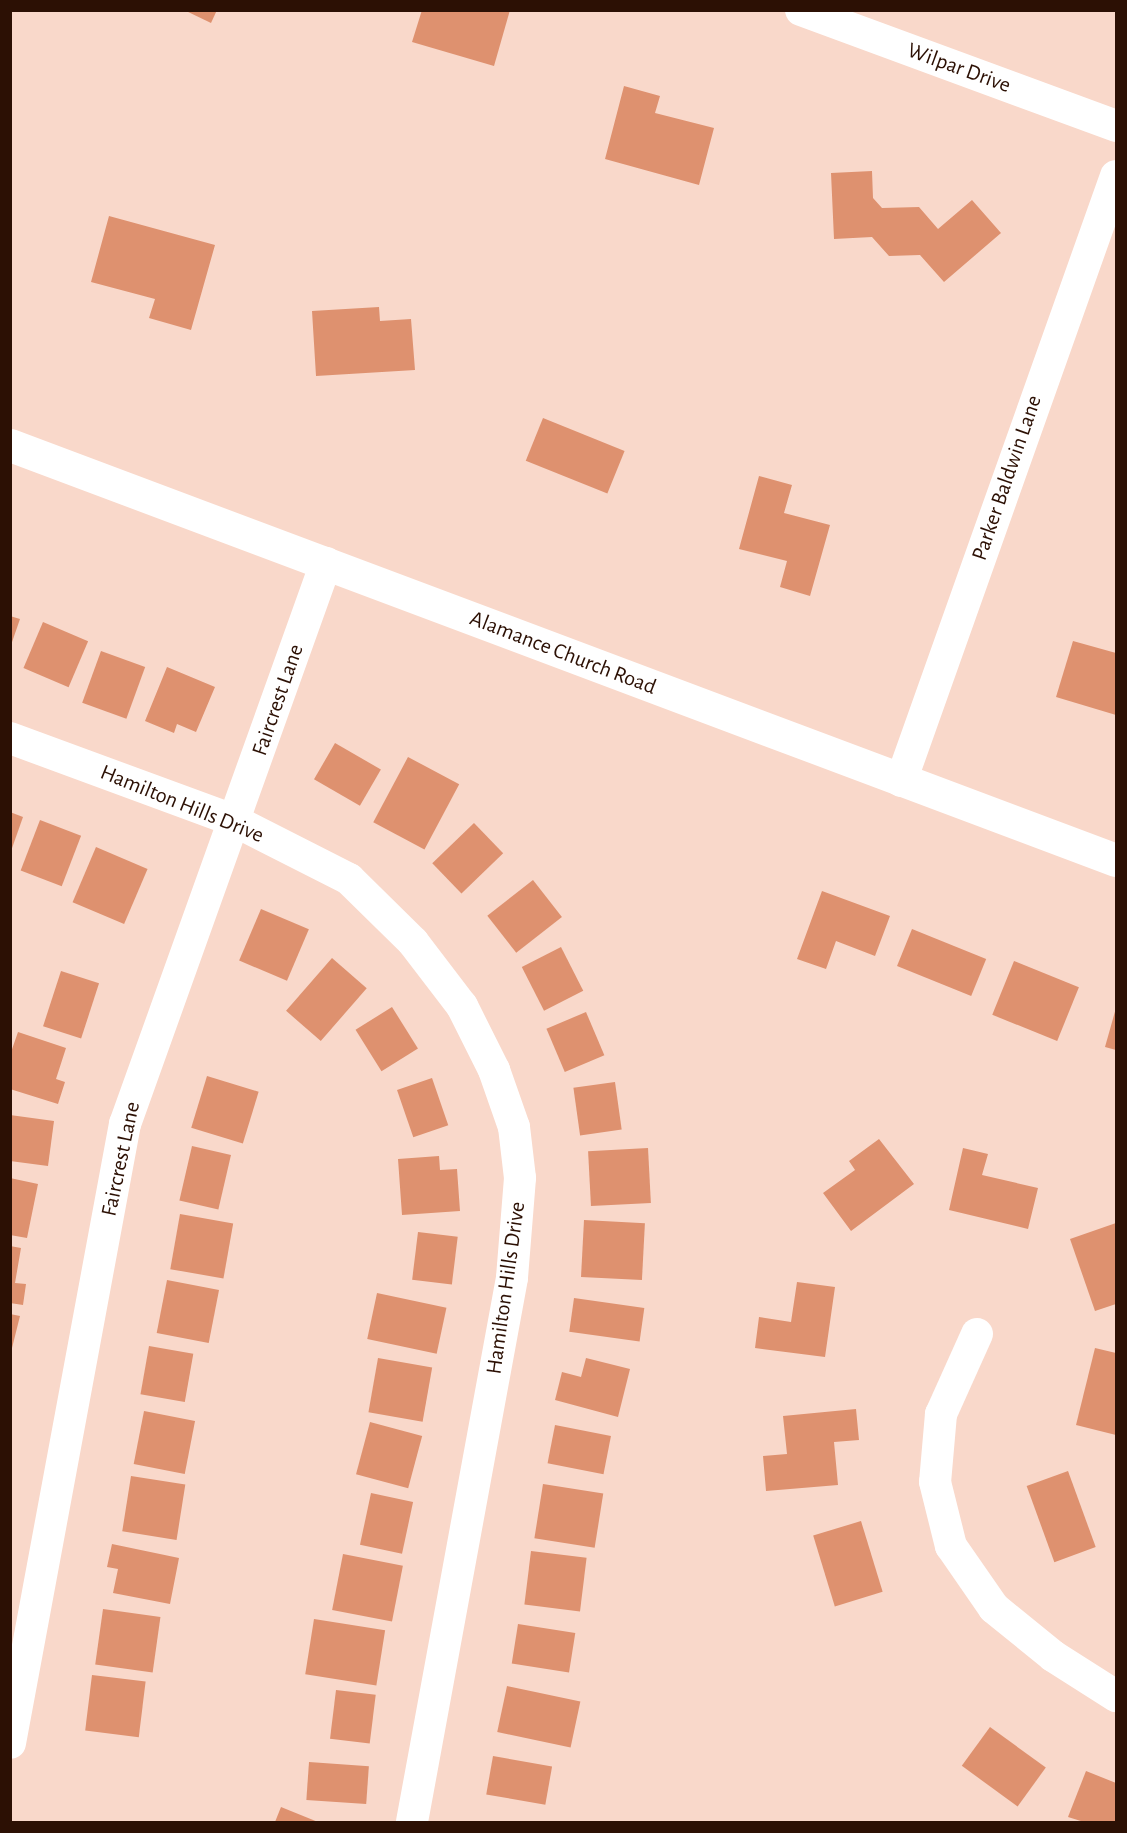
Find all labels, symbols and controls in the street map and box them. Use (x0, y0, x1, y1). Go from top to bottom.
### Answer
street label: Wilpar Drive (904, 37, 1014, 99)
street label: Parker Baldwin Lane (966, 392, 1048, 564)
street label: Alamance Church Road (466, 605, 660, 701)
street label: Faircrest Lane (247, 641, 309, 759)
street label: Hamilton Hills Drive (96, 759, 268, 849)
street label: Faircrest Lane (96, 1099, 146, 1219)
street label: Hamilton Hills Drive (481, 1200, 531, 1376)

